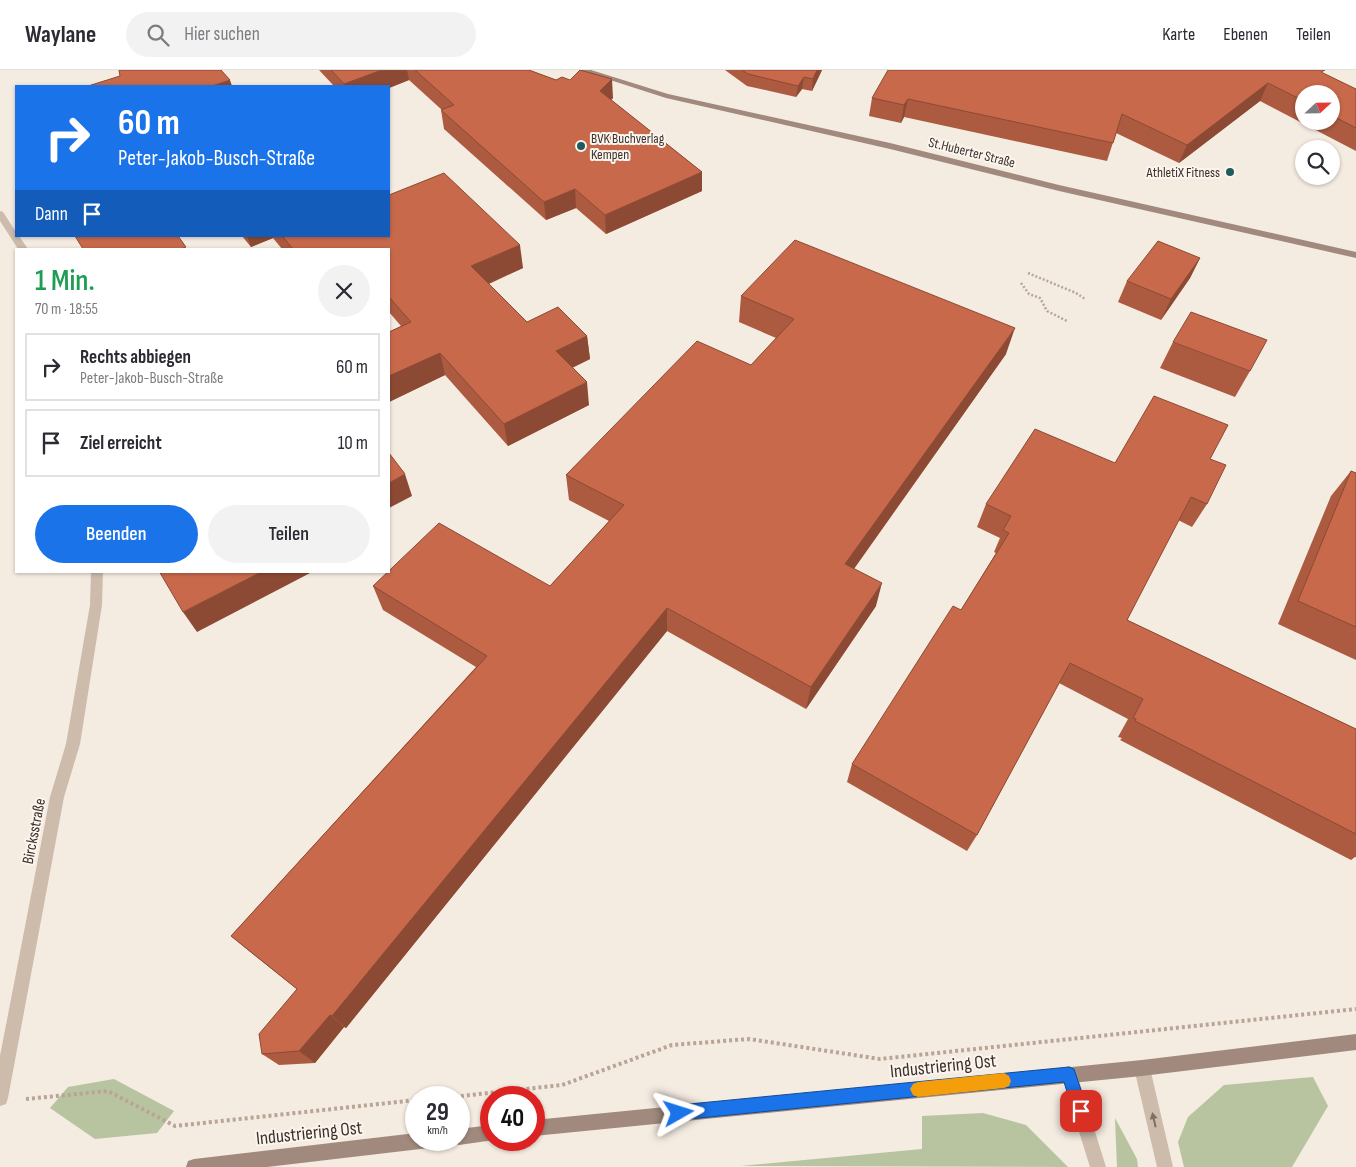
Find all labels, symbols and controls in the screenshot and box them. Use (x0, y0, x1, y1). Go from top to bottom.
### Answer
search box (126, 12, 476, 57)
text: Waylane (25, 20, 96, 49)
icon: search (144, 21, 172, 49)
text: Hier suchen (184, 23, 260, 46)
text: Karte (1162, 24, 1195, 45)
text: Ebenen (1223, 24, 1268, 45)
text: Teilen (1296, 24, 1331, 45)
north arrow (1295, 85, 1340, 130)
map controls (1295, 85, 1340, 185)
text: 60 m (118, 102, 180, 145)
icon: right (35, 105, 100, 170)
place label: BVK Buchverlag Kempen (591, 130, 665, 163)
street label: St.Huberter Straße (927, 134, 1017, 171)
marker: BVK Buchverlag Kempen (575, 140, 587, 152)
button: search (1295, 140, 1340, 185)
text: Peter-Jakob-Busch-Straße (118, 145, 315, 172)
place label: AthletiX Fitness (1146, 164, 1220, 181)
marker: AthletiX Fitness (1224, 166, 1236, 178)
icon: arrive (78, 200, 106, 228)
text: Dann (35, 203, 68, 226)
text: 1 Min. (35, 263, 95, 299)
button: close (318, 265, 370, 317)
text: 70 m · 18:55 (35, 300, 98, 319)
text: Rechts abbiegen (80, 346, 191, 369)
icon: right (37, 353, 65, 381)
text: 60 m (336, 356, 368, 379)
text: Peter-Jakob-Busch-Straße (80, 369, 223, 388)
icon: arrive (37, 429, 65, 457)
text: Ziel erreicht (80, 432, 162, 455)
text: 10 m (338, 432, 368, 455)
button: Beenden (35, 505, 198, 563)
button: Teilen (208, 505, 370, 563)
street label: Bircksstraße (19, 797, 50, 866)
street label: Industriering Ost (889, 1049, 998, 1084)
speed limit sign: 40 (480, 1086, 545, 1151)
position arrow (652, 1086, 704, 1138)
pin (1060, 1090, 1102, 1132)
text: 29 (426, 1097, 449, 1128)
icon: arrive (1067, 1097, 1095, 1125)
one-way arrow (1150, 1112, 1158, 1127)
street label: Industriering Ost (255, 1116, 364, 1151)
text: km/h (427, 1123, 448, 1138)

